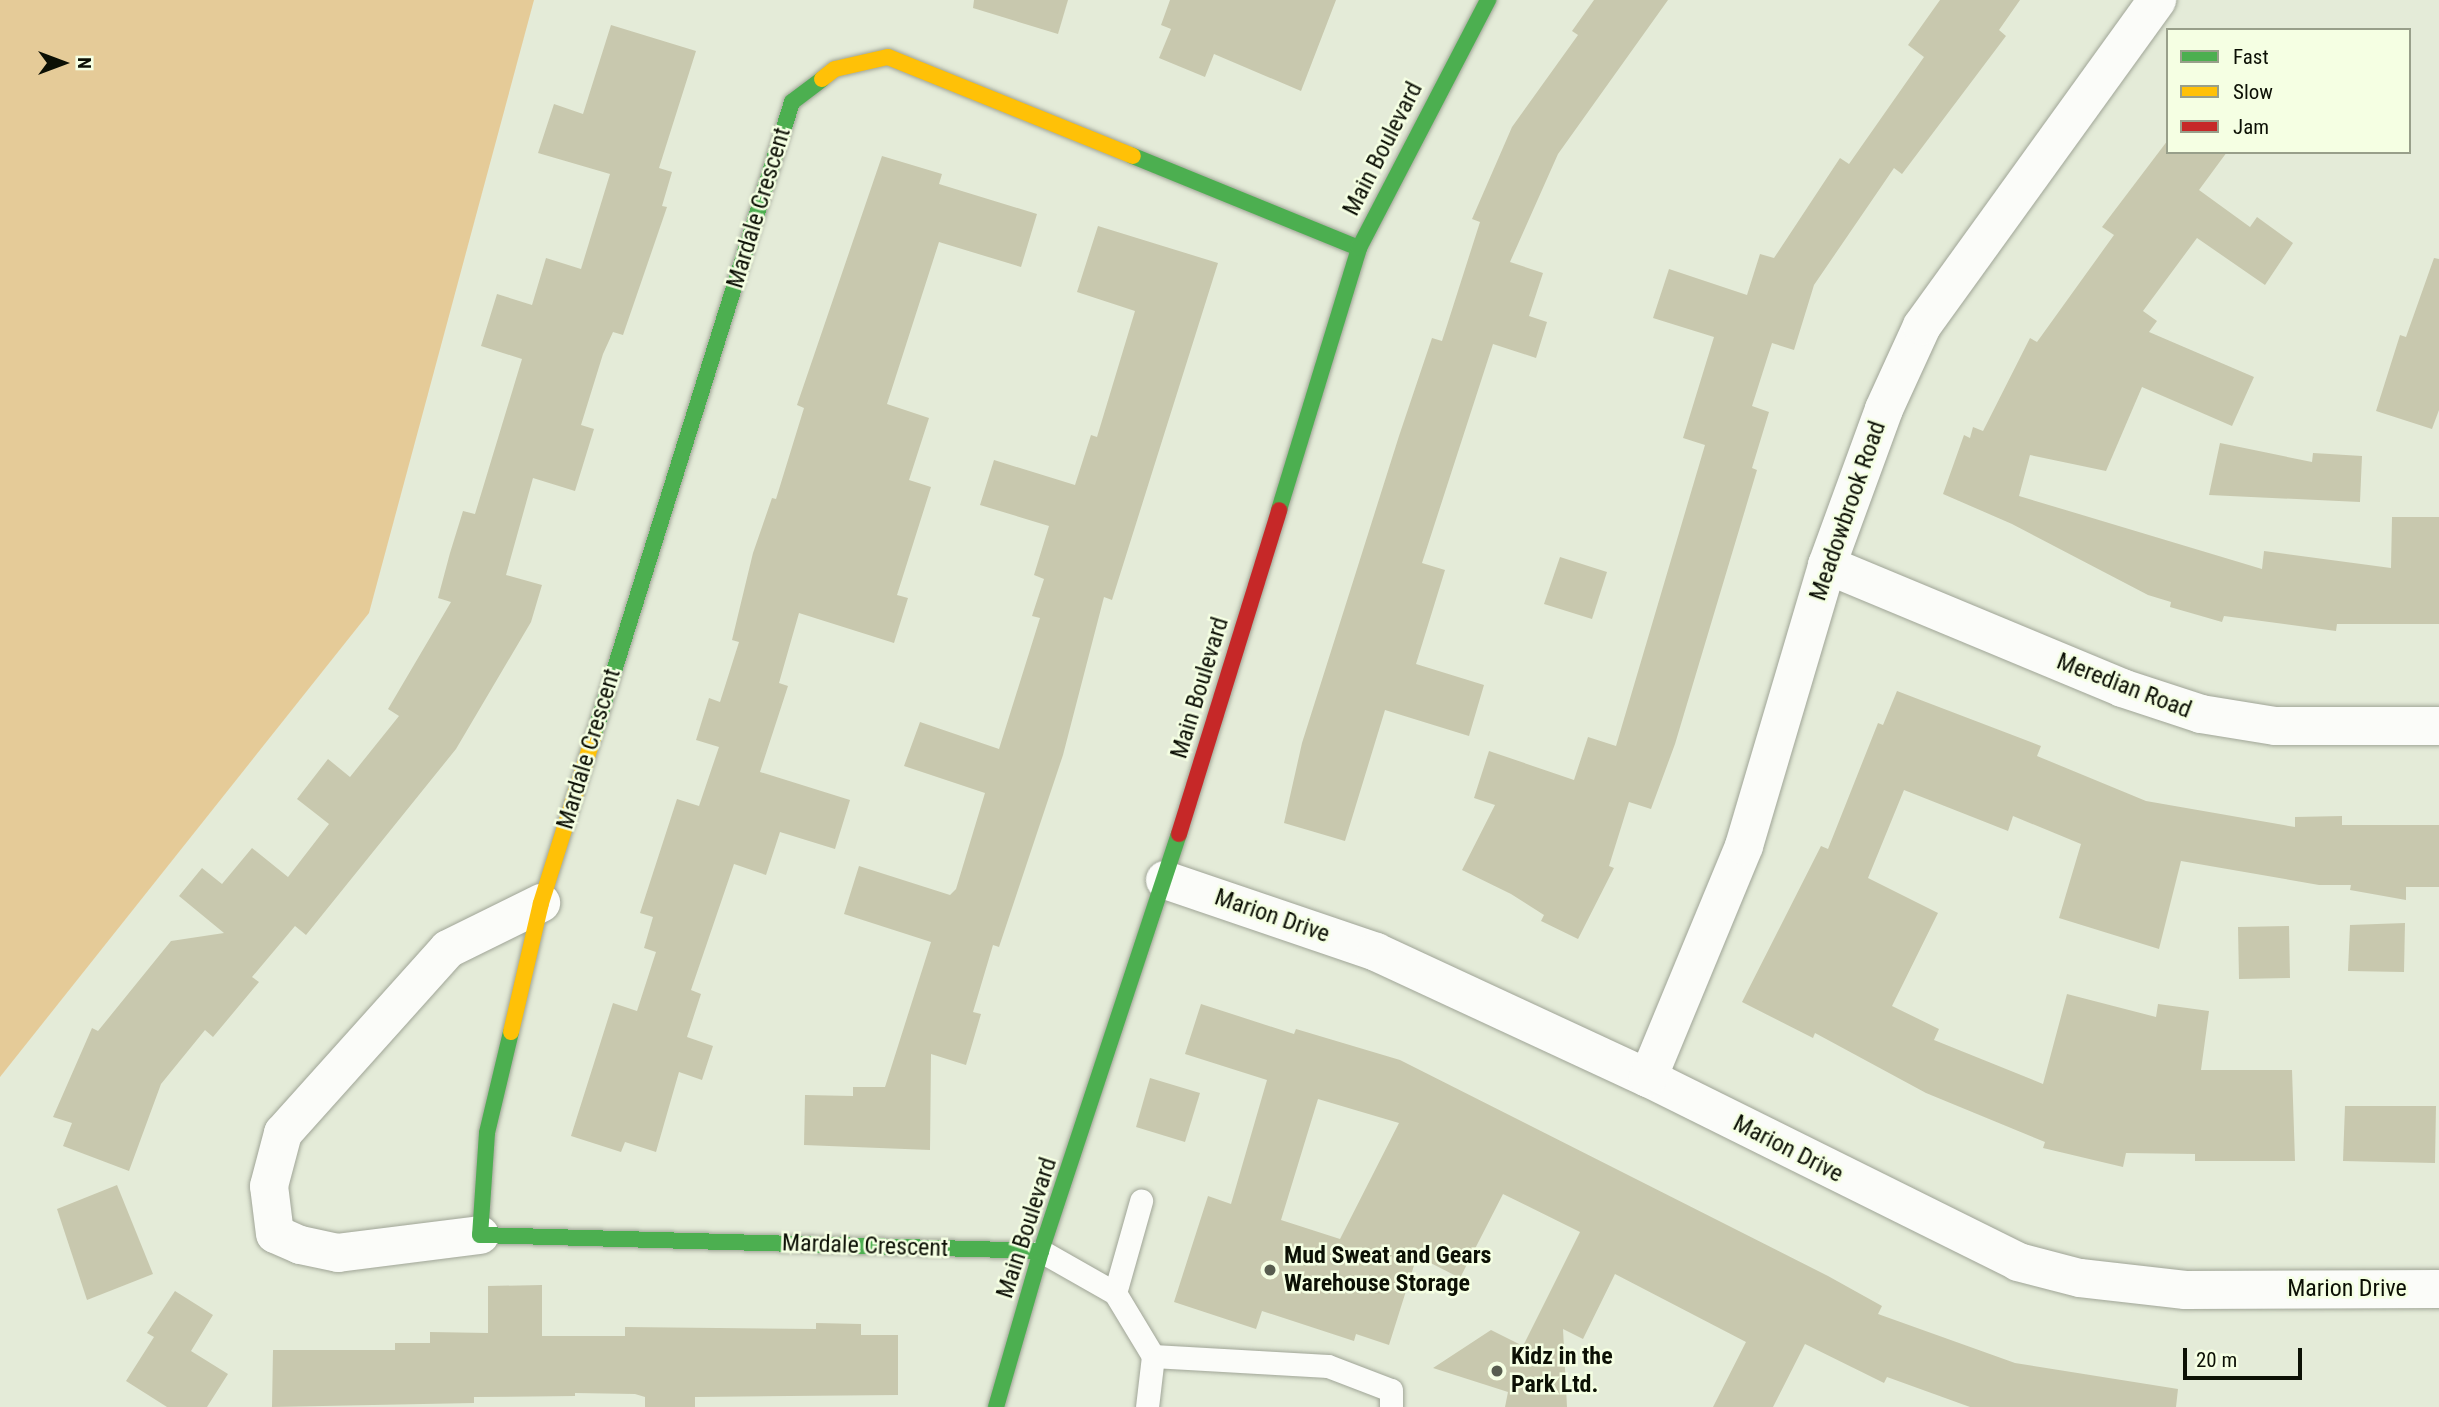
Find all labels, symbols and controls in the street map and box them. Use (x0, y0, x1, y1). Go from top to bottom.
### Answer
north arrow (28, 28, 98, 98)
legend (2166, 28, 2411, 154)
text: Fast (2233, 45, 2269, 69)
text: N (73, 57, 96, 69)
street label: Main Boulevard (1337, 77, 1429, 221)
text: Slow (2233, 80, 2273, 104)
text: Jam (2233, 115, 2269, 139)
street label: Mardale Crescent (721, 124, 797, 292)
street label: Meadowbrook Road (1804, 417, 1892, 605)
street label: Main Boulevard (1165, 614, 1235, 762)
street label: Meredian Road (2053, 647, 2195, 725)
street label: Mardale Crescent (551, 665, 627, 833)
street label: Marion Drive (1211, 883, 1333, 949)
street label: Marion Drive (1728, 1109, 1848, 1189)
street label: Main Boulevard (991, 1154, 1063, 1302)
street label: Mardale Crescent (781, 1229, 949, 1263)
place label: Mud Sweat and Gears Warehouse Storage (1284, 1242, 1491, 1298)
marker: Mud Sweat and Gears Warehouse Storage (1262, 1262, 1278, 1278)
street label: Marion Drive (2287, 1275, 2407, 1303)
scale bar (2187, 1334, 2306, 1378)
place label: Kidz in the Park Ltd. (1511, 1343, 1613, 1399)
text: 20 m (2196, 1348, 2237, 1372)
marker: Kidz in the Park Ltd. (1489, 1363, 1505, 1379)

